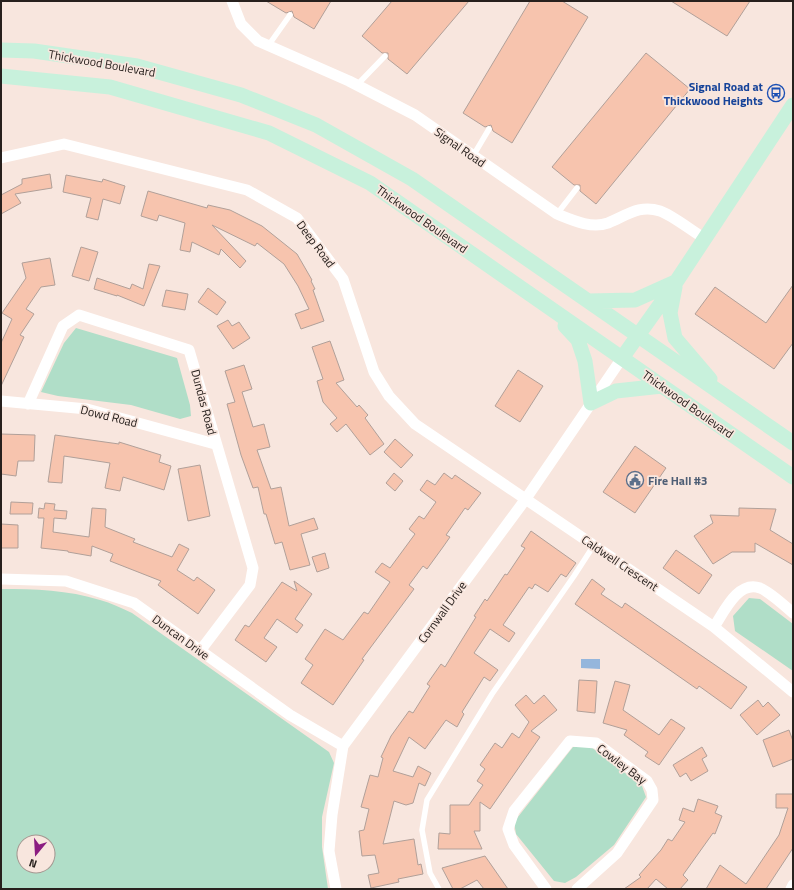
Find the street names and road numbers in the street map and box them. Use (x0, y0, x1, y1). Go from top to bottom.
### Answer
street label: Thickwood Boulevard (47, 44, 157, 82)
street label: Signal Road (430, 122, 490, 172)
street label: Thickwood Boulevard (372, 180, 472, 258)
street label: Deep Road (292, 216, 340, 272)
street label: Thickwood Boulevard (638, 365, 738, 443)
street label: Dundas Road (186, 367, 222, 437)
street label: Dowd Road (79, 400, 139, 432)
street label: Caldwell Crescent (578, 530, 663, 596)
street label: Cornwall Drive (413, 577, 471, 647)
street label: Duncan Drive (148, 610, 214, 664)
street label: Cowley Bay (593, 739, 651, 789)

